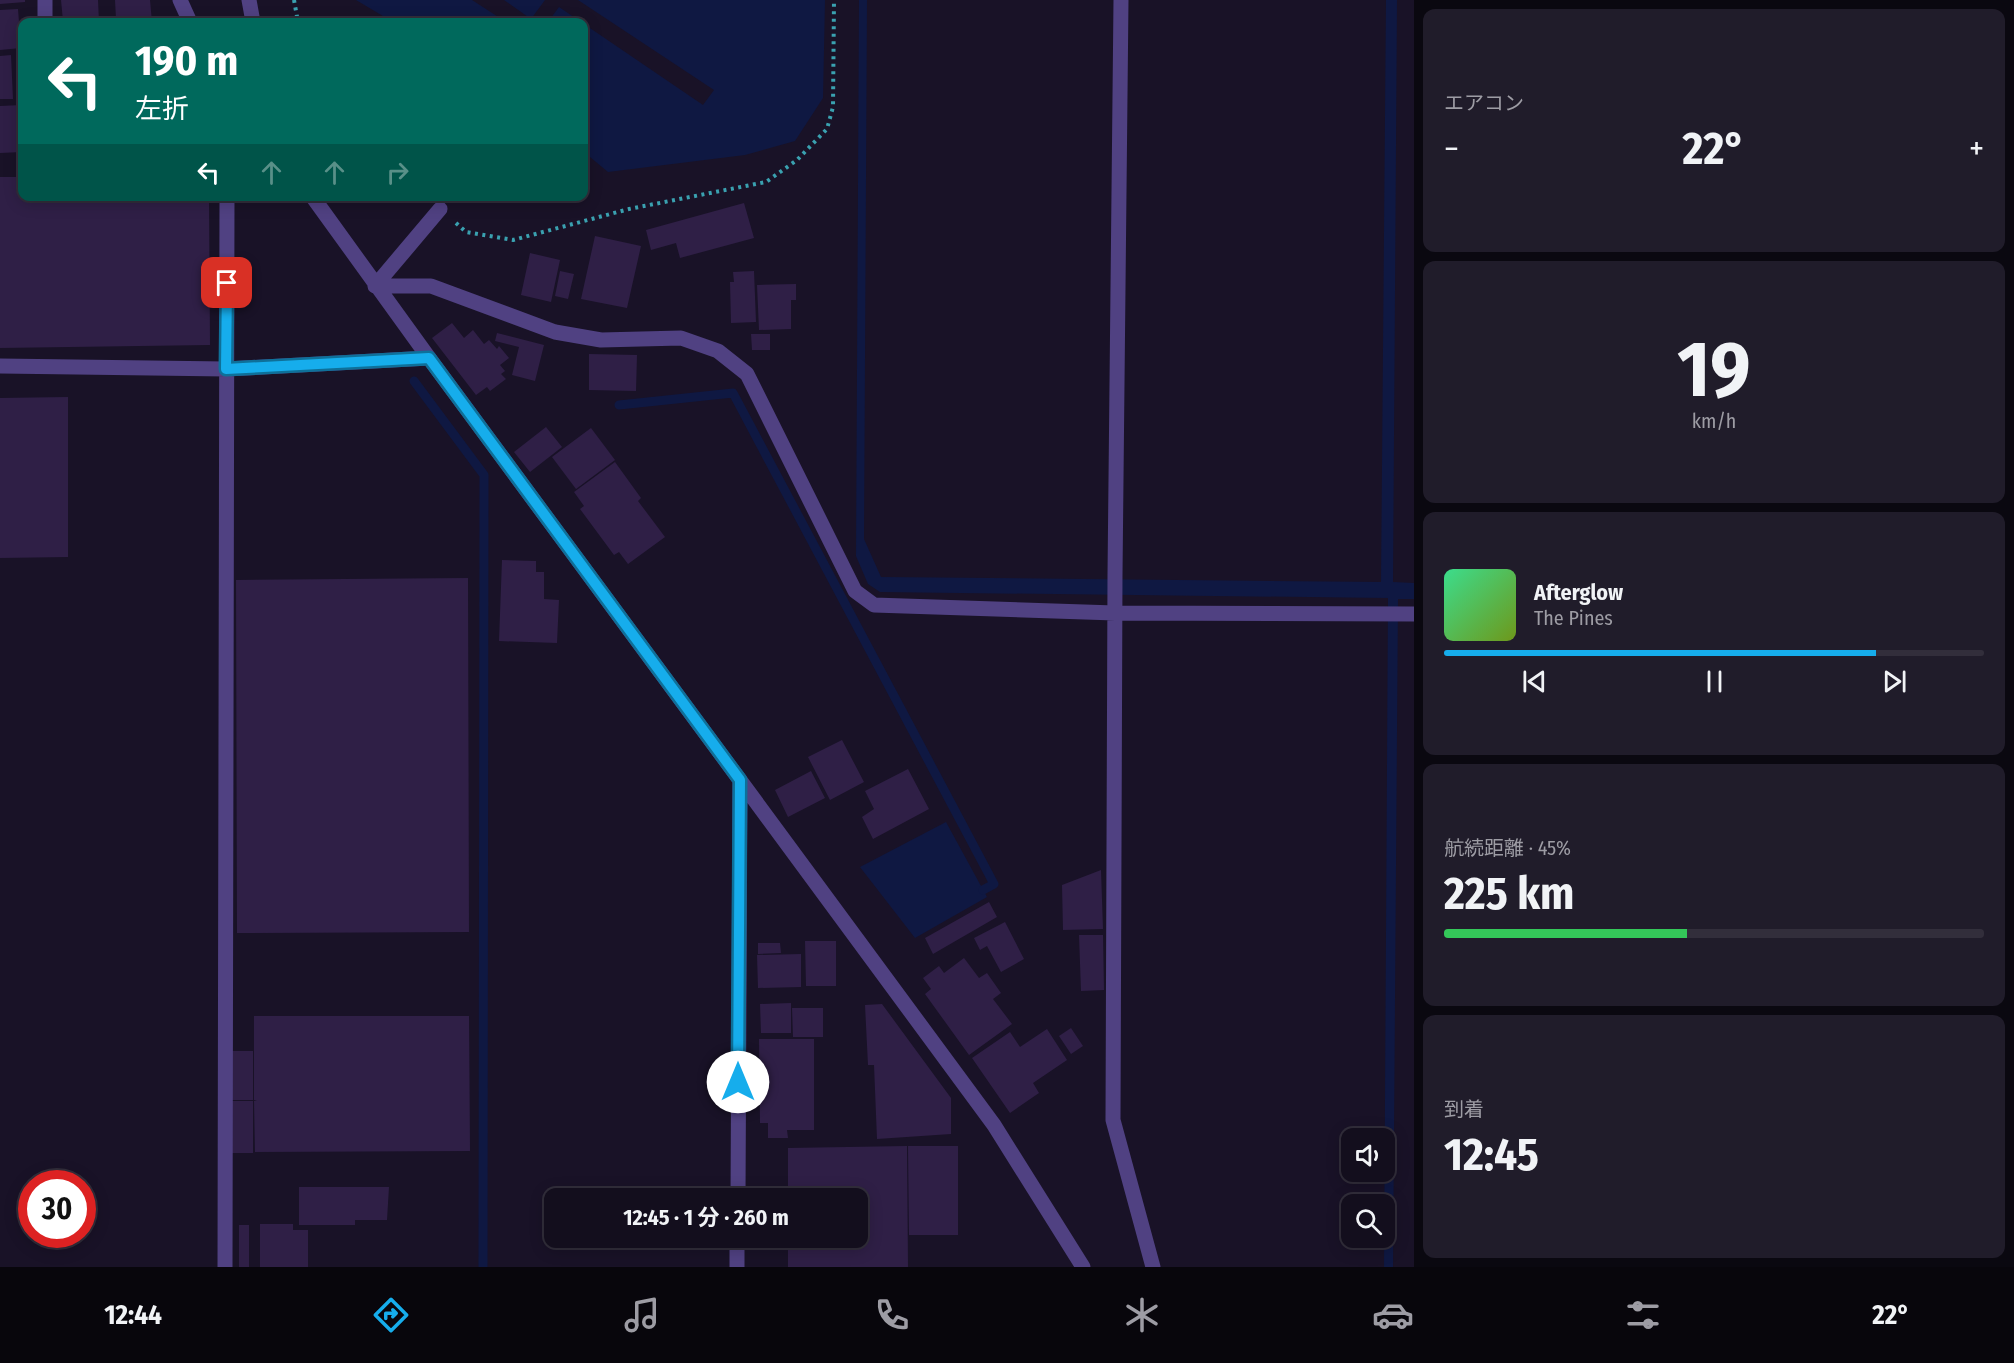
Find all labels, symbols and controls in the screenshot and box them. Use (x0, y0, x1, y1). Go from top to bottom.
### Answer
text: 190 m (135, 36, 238, 86)
icon: left (36, 42, 114, 120)
text: エアコン (1444, 91, 1524, 115)
text: 左折 (135, 93, 189, 125)
text: 22° (1683, 122, 1745, 176)
text: − (1444, 129, 1459, 169)
text: + (1969, 129, 1984, 169)
icon: left (192, 156, 225, 189)
icon: ahead (255, 156, 288, 189)
icon: ahead (318, 156, 351, 189)
icon: right (381, 156, 414, 189)
pin (201, 257, 252, 308)
icon: arrive (210, 266, 243, 299)
text: 19 (1677, 323, 1751, 417)
text: km/h (1692, 409, 1736, 433)
text: Afterglow (1534, 579, 1623, 606)
text: The Pines (1534, 606, 1613, 630)
icon: previous (1518, 665, 1551, 698)
icon: pause (1698, 665, 1731, 698)
icon: next (1878, 665, 1911, 698)
text: 航続距離 · 45% (1444, 836, 1571, 860)
text: 225 km (1444, 867, 1574, 921)
position arrow (706, 1050, 770, 1114)
text: 到着 (1444, 1097, 1484, 1121)
map controls (1341, 1128, 1395, 1248)
button: sound (1341, 1128, 1395, 1182)
text: 12:45 (1444, 1128, 1539, 1182)
speed limit sign: 30 (18, 1170, 96, 1248)
button: search (1341, 1194, 1395, 1248)
text: 12:45 · 1 分 · 260 m (623, 1204, 789, 1231)
icon: directions (370, 1294, 412, 1336)
icon: music (621, 1294, 663, 1336)
icon: phone (871, 1294, 913, 1336)
icon: climate (1121, 1294, 1163, 1336)
icon: car (1372, 1294, 1414, 1336)
icon: filters (1622, 1294, 1664, 1336)
text: 12:44 (104, 1299, 162, 1331)
text: 22° (1872, 1299, 1910, 1331)

